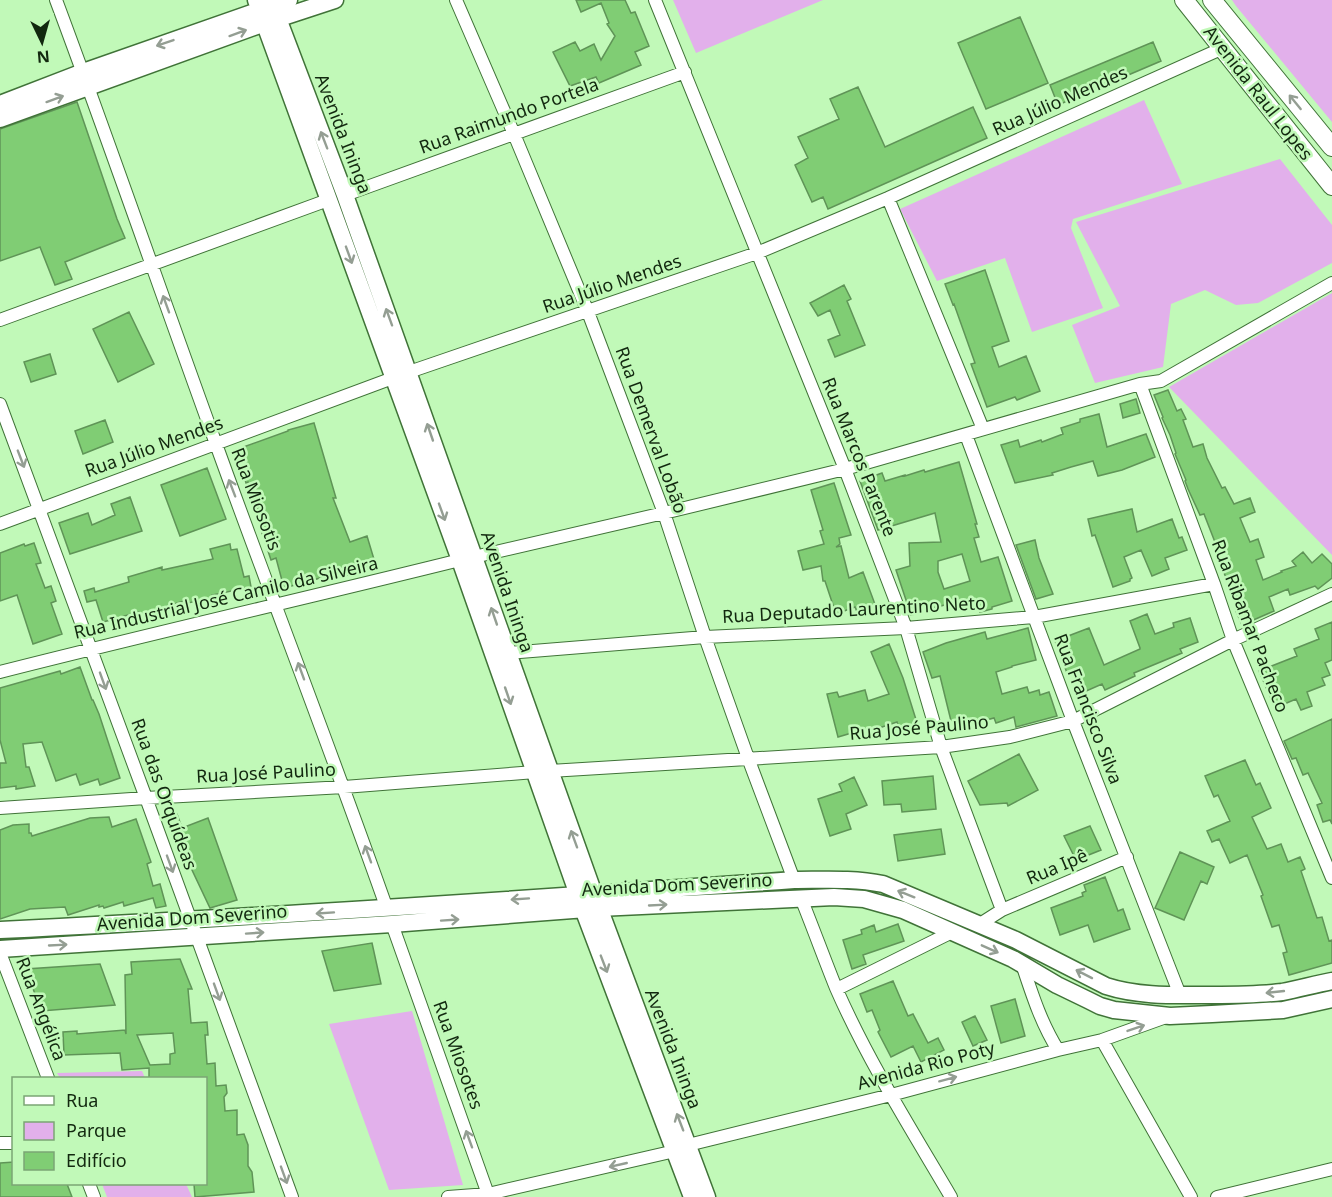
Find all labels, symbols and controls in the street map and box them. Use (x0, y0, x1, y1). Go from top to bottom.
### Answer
north arrow (12, 12, 72, 72)
street label: Avenida Raul Lopes (1199, 20, 1319, 165)
one-way arrow (228, 27, 247, 38)
one-way arrow (156, 39, 175, 50)
text: N (36, 45, 51, 68)
street label: Rua Júlio Mendes (988, 60, 1131, 141)
street label: Avenida Ininga (310, 70, 378, 197)
street label: Rua Raimundo Portela (416, 71, 602, 159)
one-way arrow (45, 93, 64, 104)
one-way arrow (1288, 95, 1302, 110)
one-way arrow (318, 131, 329, 150)
one-way arrow (344, 245, 355, 264)
street label: Rua Júlio Mendes (539, 248, 684, 318)
one-way arrow (160, 295, 171, 314)
one-way arrow (382, 308, 393, 327)
street label: Rua Demerval Lobão (611, 343, 693, 516)
street label: Rua Marcos Parente (817, 374, 903, 540)
street label: Rua Júlio Mendes (81, 410, 226, 482)
one-way arrow (423, 423, 434, 442)
street label: Rua Miosotis (226, 444, 288, 553)
one-way arrow (16, 449, 27, 467)
one-way arrow (226, 479, 237, 498)
one-way arrow (438, 502, 449, 521)
street label: Avenida Ininga (476, 528, 540, 655)
street label: Rua Ribamar Pacheco (1207, 536, 1295, 716)
street label: Rua Industrial José Camilo da Silveira (71, 550, 380, 644)
street label: Rua Deputado Laurentino Neto (722, 590, 986, 628)
one-way arrow (488, 607, 499, 626)
street label: Rua Francisco Silva (1049, 630, 1129, 787)
one-way arrow (294, 662, 305, 680)
one-way arrow (98, 671, 109, 690)
one-way arrow (503, 686, 514, 705)
street label: Rua José Paulino (848, 709, 990, 745)
street label: Rua das Orquídeas (126, 715, 203, 873)
street label: Rua José Paulino (196, 756, 336, 788)
one-way arrow (568, 830, 579, 849)
street label: Rua Ipê (1022, 842, 1091, 890)
one-way arrow (361, 845, 372, 864)
one-way arrow (166, 854, 177, 873)
street label: Avenida Dom Severino (581, 867, 773, 901)
one-way arrow (897, 888, 916, 899)
one-way arrow (510, 894, 530, 905)
street label: Avenida Dom Severino (96, 898, 288, 936)
one-way arrow (647, 900, 667, 911)
one-way arrow (316, 907, 336, 918)
one-way arrow (439, 914, 459, 925)
one-way arrow (245, 927, 265, 938)
one-way arrow (48, 940, 68, 951)
one-way arrow (980, 944, 998, 955)
street label: Rua Angélica (11, 953, 73, 1064)
one-way arrow (599, 954, 610, 973)
one-way arrow (1075, 968, 1093, 980)
one-way arrow (212, 982, 223, 1001)
street label: Avenida Ininga (640, 985, 708, 1112)
one-way arrow (1265, 987, 1285, 998)
street label: Rua Miosotes (428, 997, 490, 1112)
one-way arrow (1126, 1021, 1145, 1032)
street label: Avenida Rio Poty (854, 1035, 998, 1095)
one-way arrow (938, 1073, 957, 1085)
legend (12, 1077, 207, 1185)
text: Rua (66, 1088, 98, 1112)
one-way arrow (673, 1114, 684, 1132)
text: Parque (66, 1118, 126, 1142)
one-way arrow (462, 1130, 473, 1149)
text: Edifício (66, 1148, 127, 1172)
one-way arrow (609, 1159, 628, 1171)
one-way arrow (279, 1165, 290, 1184)

